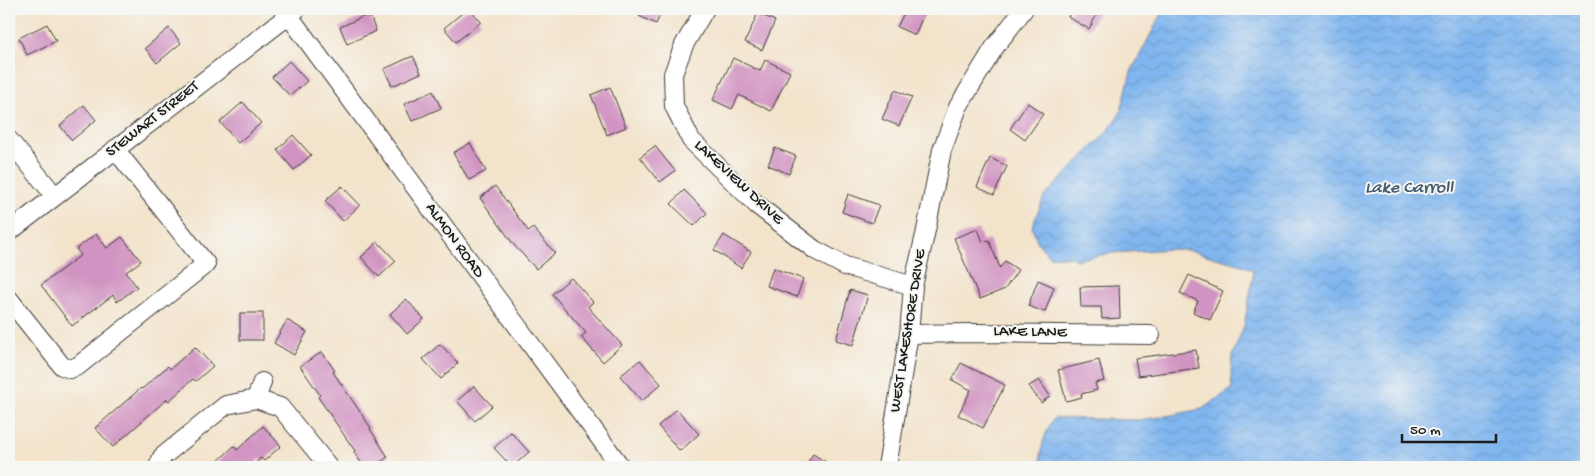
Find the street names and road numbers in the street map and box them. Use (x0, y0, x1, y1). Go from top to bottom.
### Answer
street label: STEWART STREET (103, 77, 204, 162)
street label: LAKEVIEW DRIVE (689, 137, 788, 230)
street label: ALMON ROAD (420, 200, 488, 283)
street label: WEST LAKESHORE DRIVE (887, 247, 931, 414)
street label: LAKE LANE (993, 323, 1068, 343)

